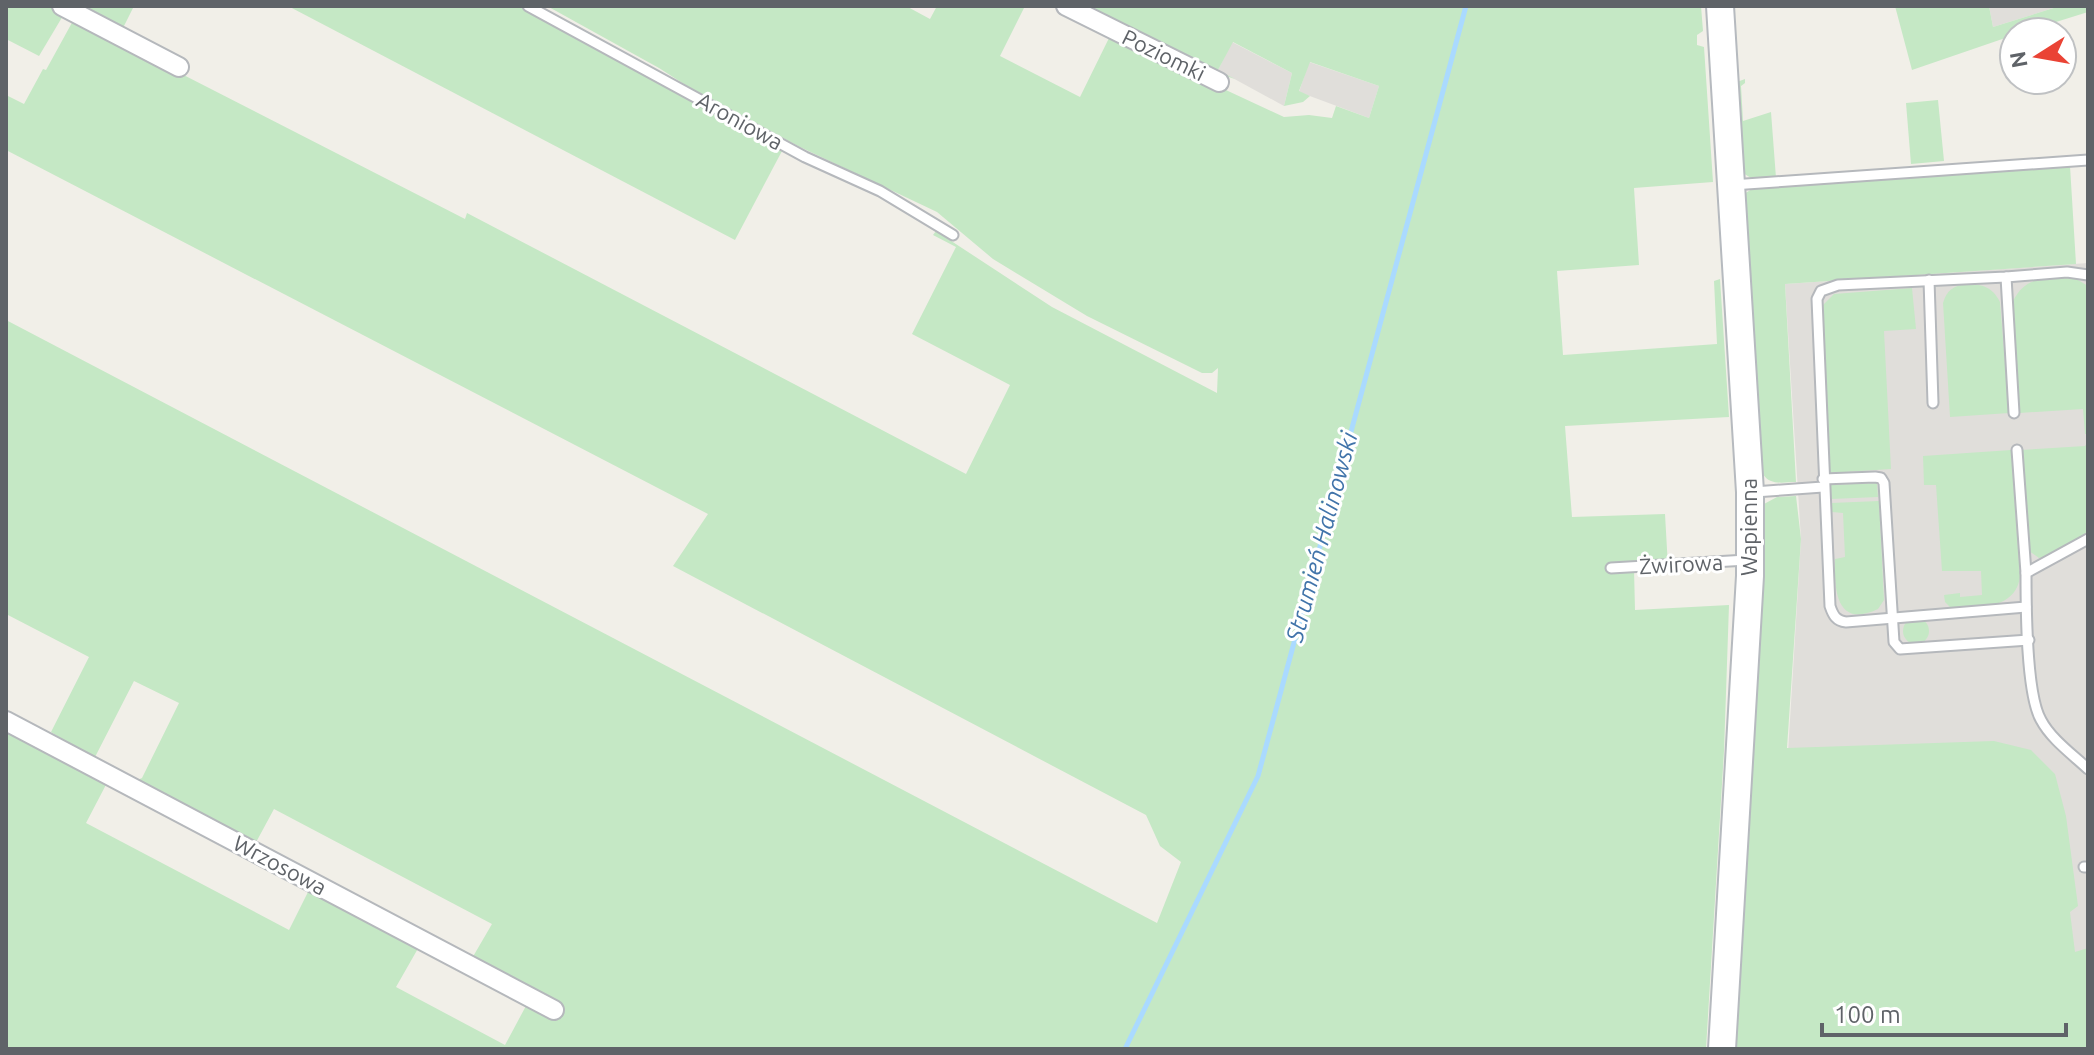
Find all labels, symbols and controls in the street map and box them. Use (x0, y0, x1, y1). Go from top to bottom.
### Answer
north arrow (1998, 16, 2078, 96)
street label: Poziomki (1119, 24, 1210, 85)
text: N (2004, 49, 2032, 70)
street label: Aroniowa (693, 87, 788, 154)
water label: Strumień Halinowski (1280, 428, 1363, 646)
street label: Wapienna (1736, 478, 1761, 576)
street label: Żwirowa (1638, 549, 1724, 578)
street label: Wrzosowa (229, 830, 331, 900)
scale bar (1822, 987, 2066, 1037)
text: 100 m (1834, 1001, 1901, 1028)

